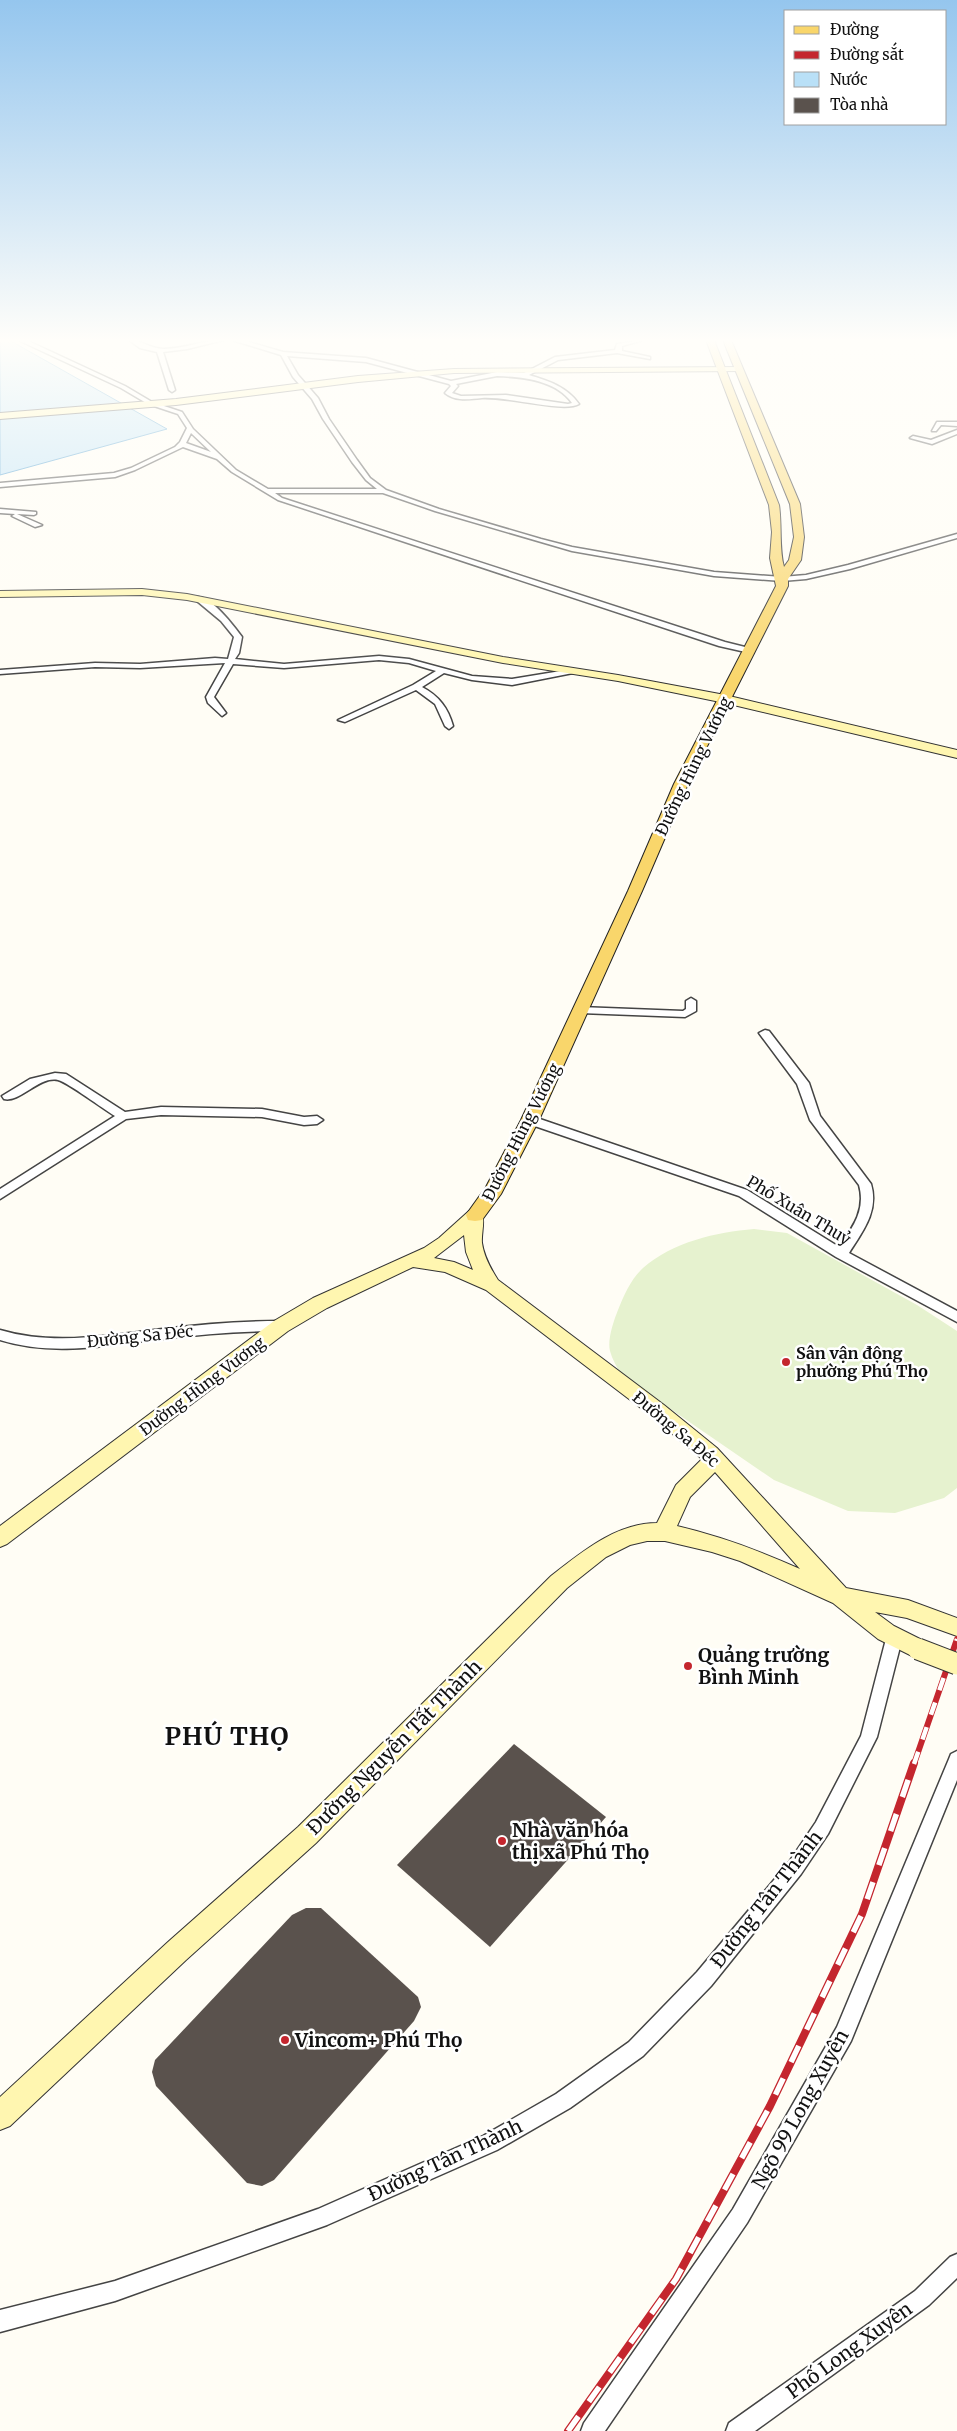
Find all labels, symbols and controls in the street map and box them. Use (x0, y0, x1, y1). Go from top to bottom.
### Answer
legend (784, 10, 947, 125)
text: Đường (830, 20, 879, 39)
text: Đường sắt (830, 42, 904, 64)
text: Nước (830, 70, 868, 89)
text: Tòa nhà (830, 95, 888, 114)
street label: Đường Hùng Vương (651, 693, 735, 839)
street label: Đường Hùng Vương (478, 1059, 565, 1204)
street label: Phố Xuân Thuỷ (743, 1171, 855, 1249)
street label: Đường Sa Đéc (86, 1320, 194, 1352)
street label: Đường Hùng Vương (135, 1332, 269, 1440)
place label: Sân vận động phường Phú Thọ (796, 1343, 928, 1381)
marker: Sân vận động phường Phú Thọ (780, 1356, 792, 1368)
street label: Đường Sa Đéc (629, 1387, 723, 1471)
place label: Quảng trường Bình Minh (698, 1643, 829, 1689)
street label: Đường Nguyễn Tất Thành (301, 1653, 487, 1840)
marker: Quảng trường Bình Minh (682, 1660, 694, 1672)
district label: PHÚ THỌ (165, 1720, 289, 1752)
place label: Nhà văn hóa thị xã Phú Thọ (512, 1818, 649, 1864)
street label: Đường Tân Thành (705, 1825, 827, 1972)
marker: Nhà văn hóa thị xã Phú Thọ (496, 1835, 508, 1847)
street label: Ngõ 99 Long Xuyên (746, 2025, 854, 2193)
place label: Vincom+ Phú Thọ (294, 2028, 462, 2052)
marker: Vincom+ Phú Thọ (279, 2034, 291, 2046)
street label: Đường Tân Thành (364, 2114, 526, 2206)
street label: Phố Long Xuyên (781, 2296, 917, 2404)

